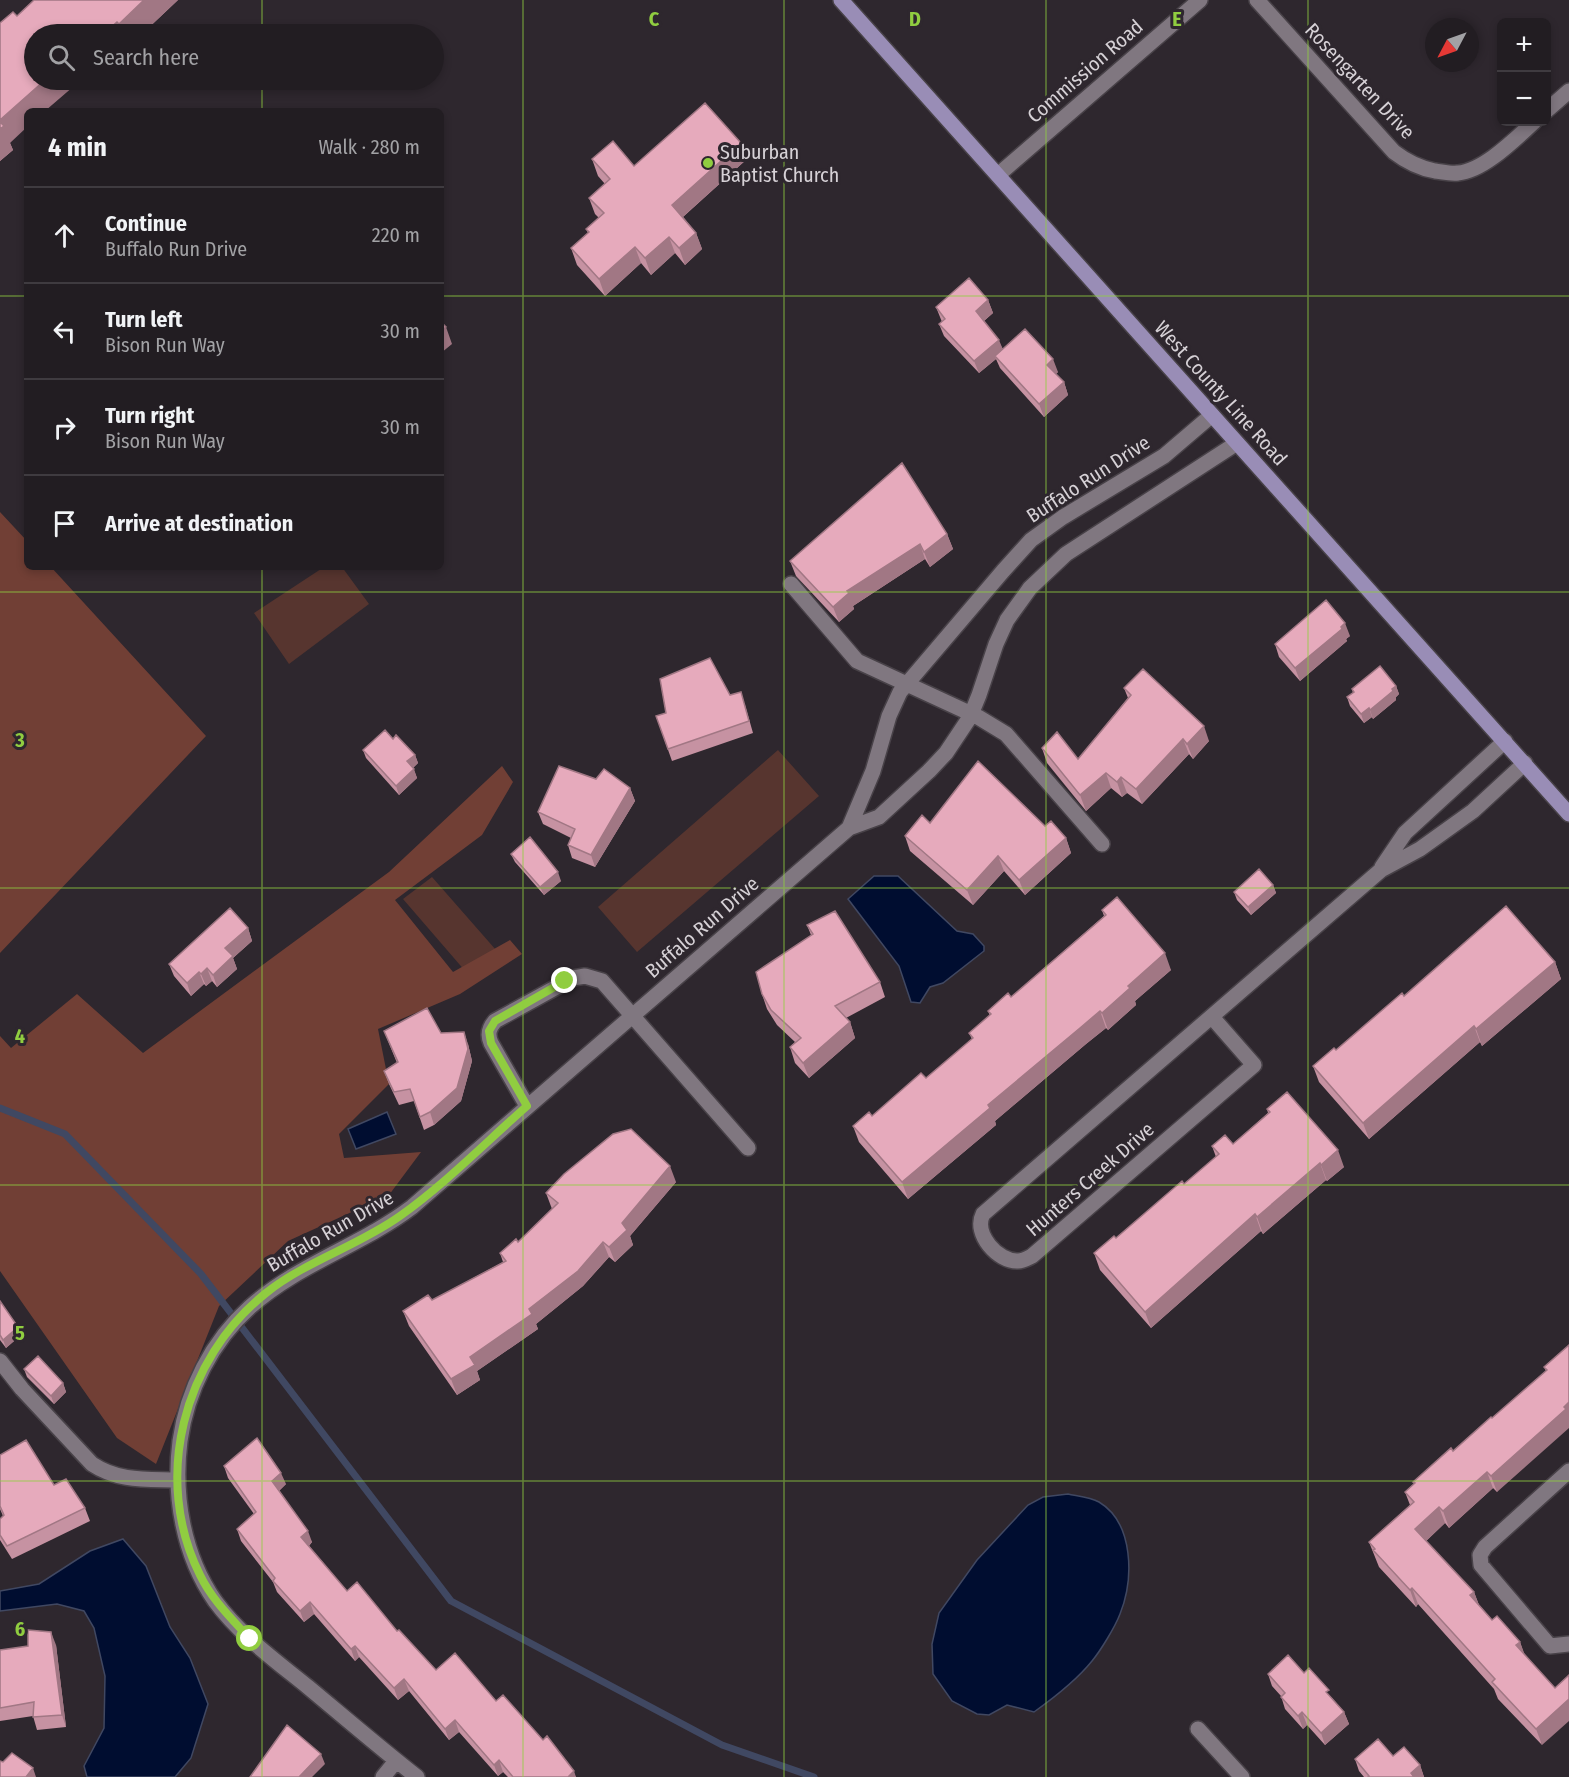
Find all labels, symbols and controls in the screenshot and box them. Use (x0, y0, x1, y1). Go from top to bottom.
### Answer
text: C (649, 7, 660, 31)
text: D (909, 7, 921, 31)
text: E (1172, 7, 1182, 31)
street label: Commission Road (1022, 14, 1148, 128)
street label: Rosengarten Drive (1300, 18, 1420, 144)
north arrow (1425, 18, 1479, 72)
map controls (1497, 18, 1551, 126)
button: + (1497, 18, 1551, 72)
search box (24, 24, 444, 90)
icon: search (45, 41, 78, 74)
text: Search here (93, 44, 199, 71)
button: − (1497, 72, 1551, 126)
text: 4 min (48, 132, 107, 163)
text: Walk · 280 m (318, 135, 420, 159)
place label: Suburban Baptist Church (720, 140, 839, 187)
marker: Suburban Baptist Church (701, 156, 715, 170)
text: Continue (105, 210, 187, 237)
icon: ahead (48, 219, 81, 252)
text: 220 m (372, 223, 420, 247)
text: Buffalo Run Drive (105, 237, 247, 261)
text: Turn left (105, 306, 183, 333)
icon: left (48, 315, 81, 348)
street label: West County Line Road (1150, 316, 1292, 470)
text: 30 m (380, 319, 420, 343)
text: Bison Run Way (105, 333, 225, 357)
text: Turn right (105, 402, 194, 429)
icon: right (48, 411, 81, 444)
text: 30 m (380, 415, 420, 439)
text: Bison Run Way (105, 429, 225, 453)
street label: Buffalo Run Drive (1022, 430, 1154, 528)
icon: arrive (48, 507, 81, 540)
text: Arrive at destination (105, 510, 293, 537)
text: 3 (14, 728, 25, 752)
street label: Buffalo Run Drive (640, 871, 764, 983)
route end (551, 967, 577, 993)
text: 4 (15, 1024, 25, 1048)
street label: Hunters Creek Drive (1021, 1117, 1159, 1241)
street label: Buffalo Run Drive (262, 1185, 398, 1277)
text: 5 (15, 1321, 25, 1345)
text: 6 (15, 1617, 25, 1641)
route start (236, 1625, 262, 1651)

